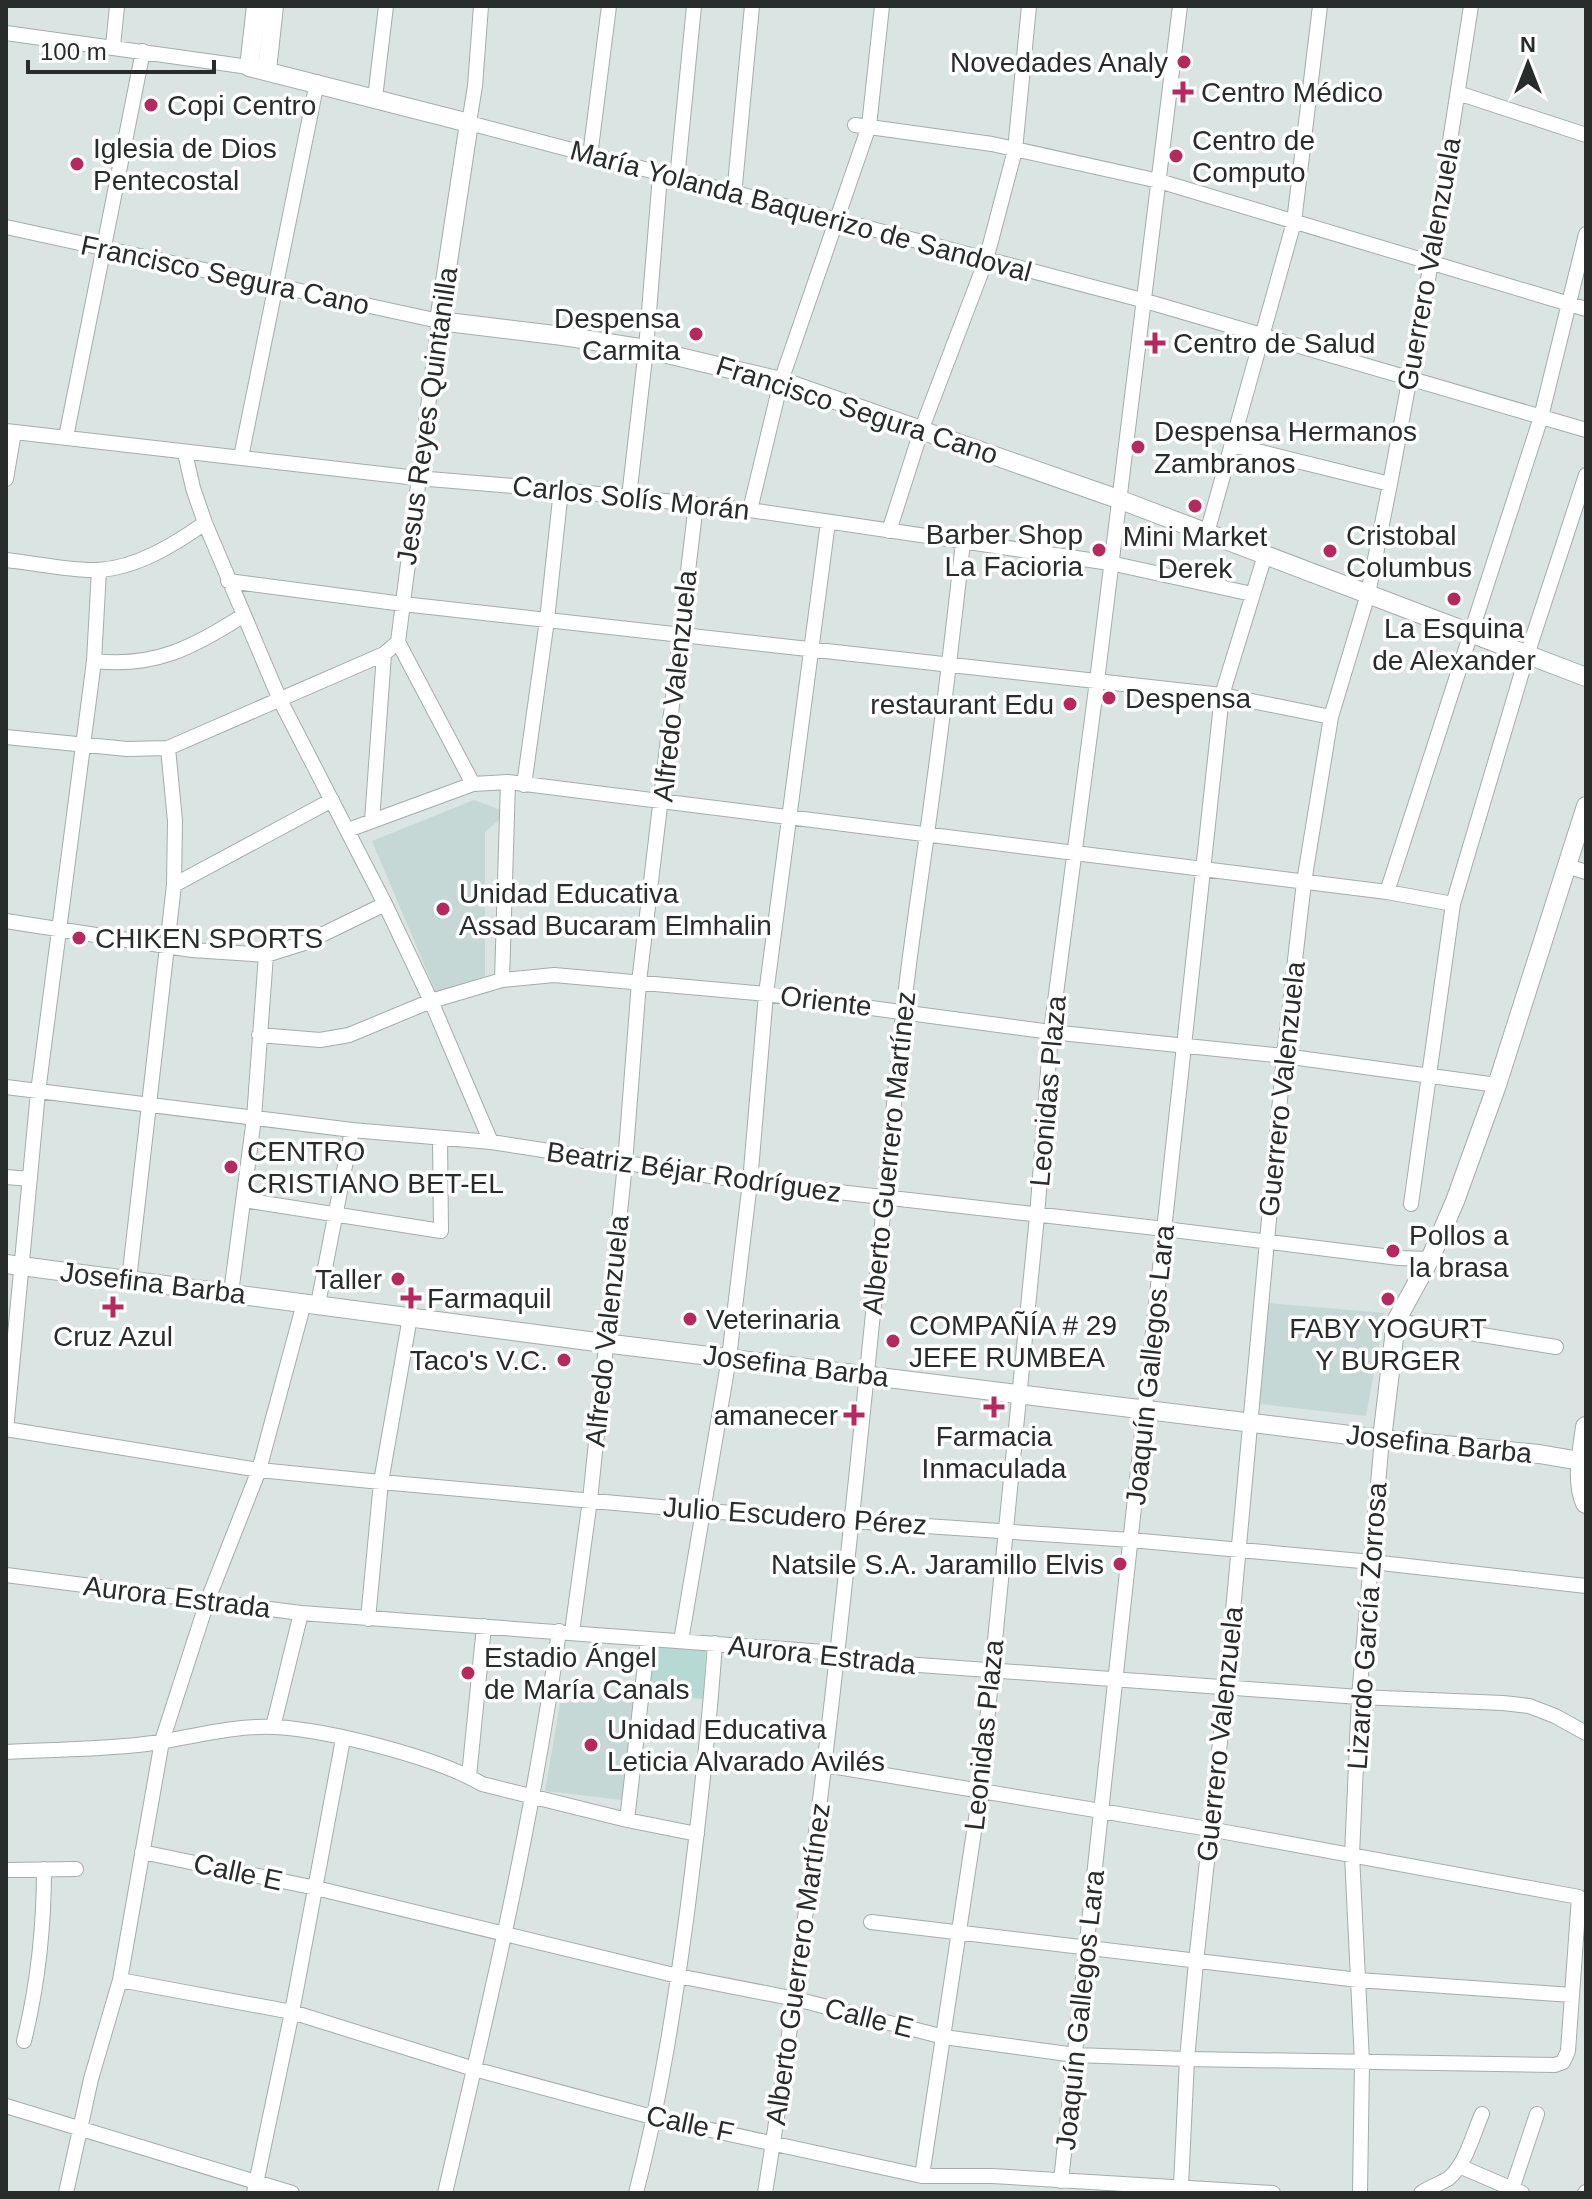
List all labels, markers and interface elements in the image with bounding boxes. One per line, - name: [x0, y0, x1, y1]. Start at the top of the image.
- scale bar: [28, 24, 214, 74]
- north arrow: [1488, 24, 1568, 104]
- text: N: [1520, 32, 1536, 57]
- text: 100 m: [40, 38, 107, 65]
- place label: Novedades Analy: [950, 47, 1168, 78]
- marker: Novedades Analy: [1175, 53, 1193, 71]
- place label: Centro Médico: [1201, 77, 1383, 108]
- marker: Centro Médico: [1172, 81, 1194, 103]
- place label: Copi Centro: [167, 90, 316, 121]
- marker: Copi Centro: [142, 96, 160, 114]
- place label: Centro de Computo: [1192, 125, 1315, 188]
- place label: Iglesia de Dios Pentecostal: [93, 133, 277, 196]
- street label: María Yolanda Baquerizo de Sandoval: [567, 134, 1035, 288]
- street label: Guerrero Valenzuela: [1391, 135, 1467, 393]
- marker: Centro de Computo: [1167, 147, 1185, 165]
- marker: Iglesia de Dios Pentecostal: [68, 155, 86, 173]
- street label: Francisco Segura Cano: [78, 229, 372, 321]
- street label: Jesus Reyes Quintanilla: [391, 265, 463, 567]
- place label: Despensa Carmita: [554, 303, 680, 366]
- marker: Despensa Carmita: [687, 325, 705, 343]
- place label: Centro de Salud: [1173, 328, 1375, 359]
- marker: Centro de Salud: [1144, 332, 1166, 354]
- street label: Francisco Segura Cano: [712, 350, 1002, 470]
- place label: Despensa Hermanos Zambranos: [1154, 416, 1417, 479]
- marker: Despensa Hermanos Zambranos: [1129, 438, 1147, 456]
- street label: Carlos Solís Morán: [511, 470, 751, 526]
- marker: Mini Market Derek: [1186, 497, 1204, 515]
- place label: Barber Shop La Facioria: [926, 519, 1083, 582]
- place label: Cristobal Columbus: [1346, 520, 1472, 583]
- place label: Mini Market Derek: [1123, 521, 1268, 584]
- marker: Barber Shop La Facioria: [1090, 541, 1108, 559]
- marker: Cristobal Columbus: [1321, 542, 1339, 560]
- street label: Alfredo Valenzuela: [647, 568, 703, 803]
- marker: La Esquina de Alexander: [1445, 590, 1463, 608]
- place label: La Esquina de Alexander: [1372, 613, 1536, 676]
- place label: Despensa: [1125, 683, 1252, 714]
- place label: restaurant Edu: [870, 689, 1054, 720]
- marker: Despensa: [1100, 689, 1118, 707]
- marker: restaurant Edu: [1061, 695, 1079, 713]
- place label: Unidad Educativa Assad Bucaram Elmhalin: [459, 878, 772, 941]
- marker: Unidad Educativa Assad Bucaram Elmhalin: [434, 900, 452, 918]
- place label: CHIKEN SPORTS: [95, 923, 323, 954]
- marker: CHIKEN SPORTS: [70, 929, 88, 947]
- street label: Guerrero Valenzuela: [1253, 960, 1311, 1218]
- street label: Oriente: [779, 980, 873, 1022]
- street label: Alberto Guerrero Martínez: [857, 990, 921, 1316]
- street label: Leonidas Plaza: [1024, 994, 1072, 1188]
- place label: CENTRO CRISTIANO BET-EL: [247, 1136, 504, 1199]
- street label: Beatriz Béjar Rodríguez: [545, 1136, 843, 1208]
- marker: CENTRO CRISTIANO BET-EL: [222, 1158, 240, 1176]
- street label: Alfredo Valenzuela: [579, 1213, 635, 1448]
- place label: Pollos a la brasa: [1409, 1220, 1509, 1283]
- street label: Joaquín Gallegos Lara: [1120, 1223, 1180, 1507]
- marker: Pollos a la brasa: [1384, 1242, 1402, 1260]
- street label: Josefina Barba: [58, 1256, 248, 1310]
- place label: Taller: [315, 1264, 382, 1295]
- marker: Taller: [389, 1270, 407, 1288]
- place label: Farmaquil: [427, 1283, 551, 1314]
- marker: Farmaquil: [402, 1289, 420, 1307]
- marker: FABY YOGURT Y BURGER: [1379, 1290, 1397, 1308]
- marker: Cruz Azul: [104, 1298, 122, 1316]
- place label: Veterinaria: [706, 1304, 840, 1335]
- marker: Veterinaria: [681, 1310, 699, 1328]
- place label: COMPAÑÍA # 29 JEFE RUMBEA: [909, 1310, 1117, 1373]
- place label: FABY YOGURT Y BURGER: [1289, 1313, 1487, 1376]
- place label: Cruz Azul: [53, 1321, 173, 1352]
- marker: COMPAÑÍA # 29 JEFE RUMBEA: [884, 1332, 902, 1350]
- street label: Josefina Barba: [701, 1339, 891, 1393]
- place label: Taco's V.C.: [410, 1345, 548, 1376]
- marker: Taco's V.C.: [555, 1351, 573, 1369]
- marker: Farmacia Inmaculada: [985, 1398, 1003, 1416]
- place label: amanecer: [713, 1400, 838, 1431]
- marker: amanecer: [845, 1406, 863, 1424]
- street label: Josefina Barba: [1344, 1419, 1534, 1469]
- place label: Farmacia Inmaculada: [922, 1421, 1067, 1484]
- street label: Lizardo García Zorrosa: [1341, 1481, 1393, 1771]
- street label: Julio Escudero Pérez: [662, 1491, 928, 1541]
- place label: Natsile S.A. Jaramillo Elvis: [771, 1549, 1104, 1580]
- marker: Natsile S.A. Jaramillo Elvis: [1111, 1555, 1129, 1573]
- street label: Aurora Estrada: [82, 1570, 273, 1624]
- street label: Guerrero Valenzuela: [1191, 1605, 1249, 1863]
- street label: Aurora Estrada: [727, 1630, 918, 1680]
- street label: Leonidas Plaza: [959, 1638, 1009, 1832]
- place label: Estadio Ángel de María Canals: [484, 1642, 689, 1705]
- marker: Estadio Ángel de María Canals: [459, 1664, 477, 1682]
- place label: Unidad Educativa Leticia Alvarado Avilés: [607, 1714, 885, 1777]
- marker: Unidad Educativa Leticia Alvarado Avilés: [582, 1736, 600, 1754]
- street label: Alberto Guerrero Martínez: [760, 1801, 836, 2127]
- street label: Calle E: [191, 1847, 285, 1897]
- street label: Joaquín Gallegos Lara: [1050, 1868, 1110, 2152]
- street label: Calle E: [821, 1992, 917, 2044]
- street label: Calle F: [643, 2100, 737, 2148]

